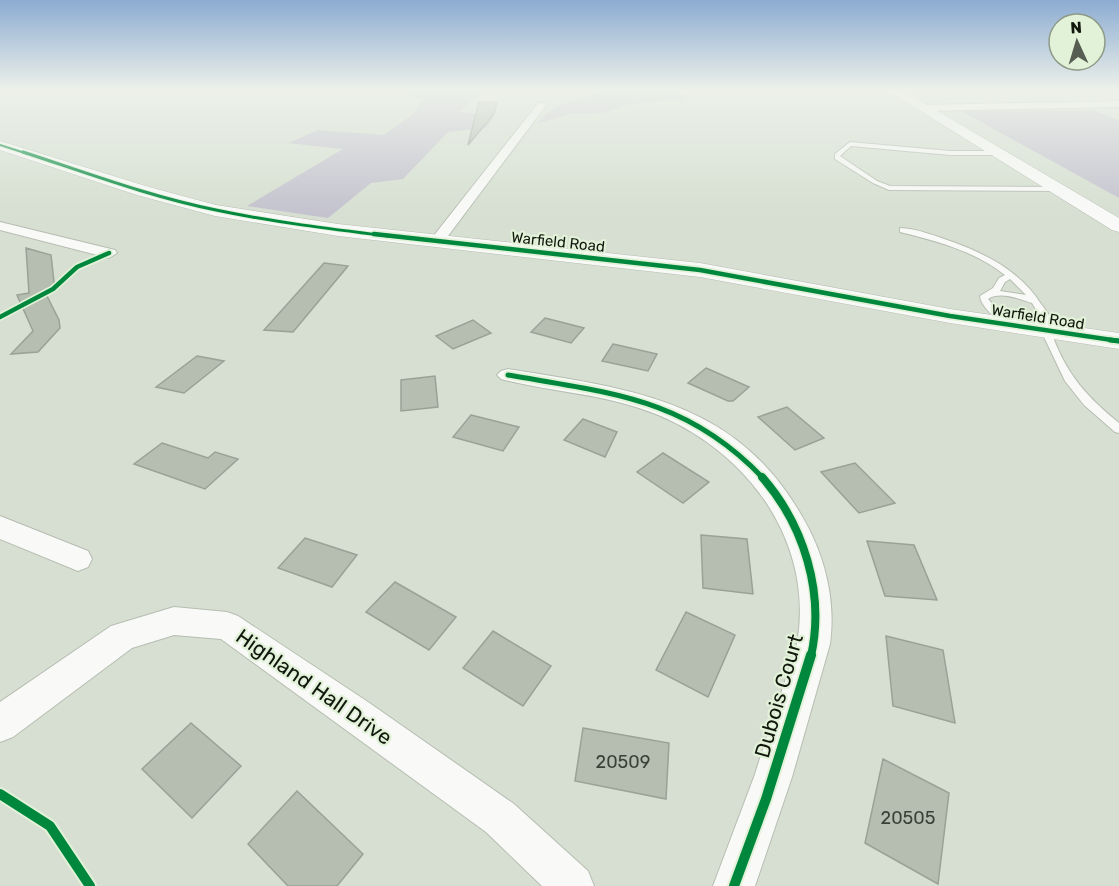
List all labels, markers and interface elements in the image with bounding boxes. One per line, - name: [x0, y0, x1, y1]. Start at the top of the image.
- north arrow: [1047, 12, 1107, 72]
- text: N: [1070, 18, 1082, 37]
- street label: Warfield Road: [510, 228, 606, 256]
- street label: Warfield Road: [990, 301, 1086, 333]
- street label: Highland Hall Drive: [231, 623, 397, 750]
- street label: Dubois Court: [749, 631, 808, 761]
- house number: 20509: [596, 751, 650, 773]
- house number: 20505: [881, 807, 935, 829]

